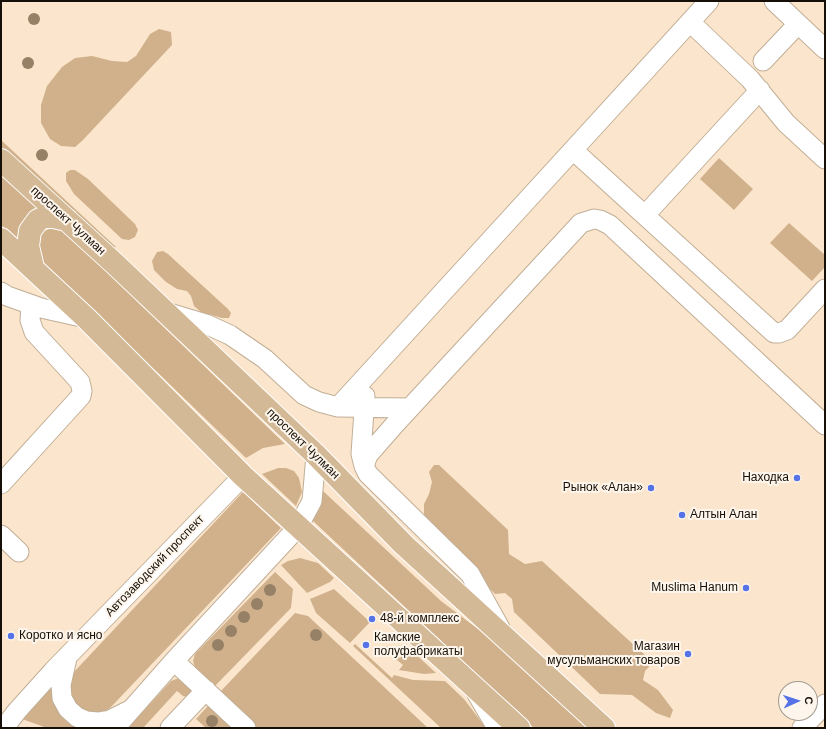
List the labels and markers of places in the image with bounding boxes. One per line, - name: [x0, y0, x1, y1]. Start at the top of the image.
- place label: Находка: [742, 471, 789, 485]
- marker: Находка: [792, 473, 802, 483]
- place label: Рынок «Алан»: [563, 481, 643, 495]
- marker: Рынок «Алан»: [646, 483, 656, 493]
- place label: Алтын Алан: [690, 508, 757, 522]
- marker: Алтын Алан: [677, 510, 687, 520]
- place label: Muslima Hanum: [651, 581, 738, 595]
- marker: Muslima Hanum: [741, 583, 751, 593]
- place label: 48-й комплекс: [380, 612, 459, 626]
- marker: 48-й комплекс: [367, 614, 377, 624]
- place label: Коротко и ясно: [19, 629, 102, 643]
- marker: Коротко и ясно: [6, 631, 16, 641]
- place label: Камские полуфабрикаты: [374, 631, 463, 659]
- marker: Камские полуфабрикаты: [361, 640, 371, 650]
- place label: Магазин мусульманских товаров: [547, 640, 680, 668]
- marker: Магазин мусульманских товаров: [683, 649, 693, 659]

